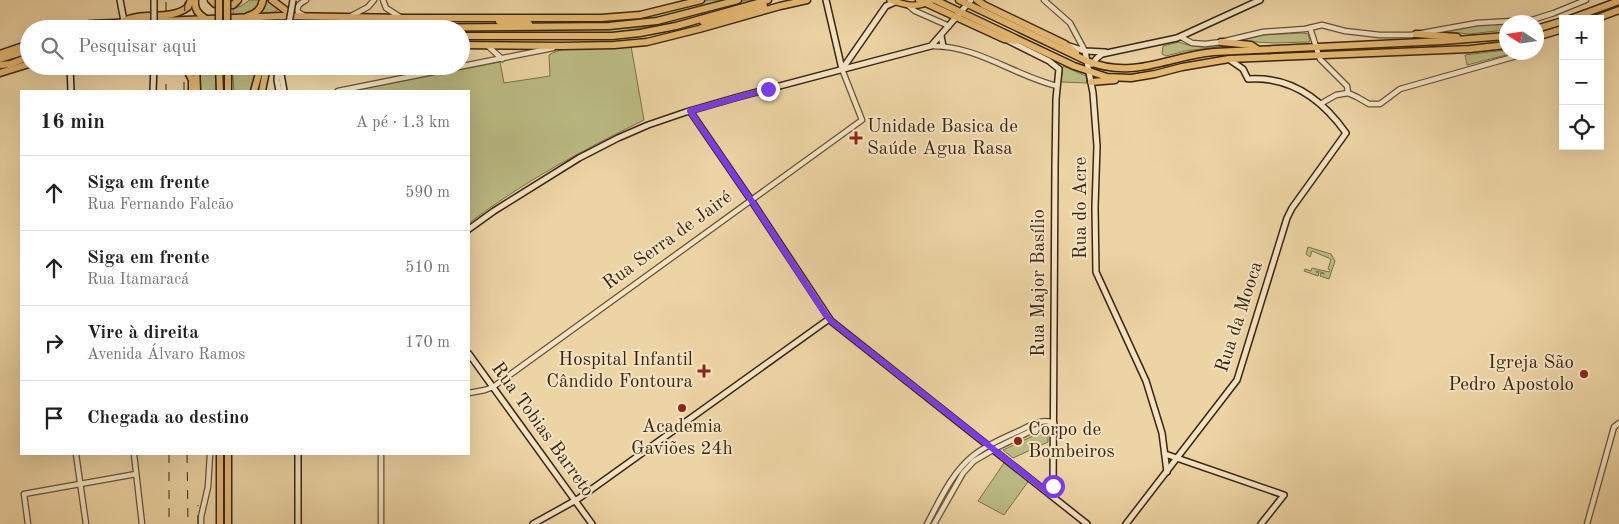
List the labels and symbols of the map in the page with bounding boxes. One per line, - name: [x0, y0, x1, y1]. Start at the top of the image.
- north arrow: [1499, 15, 1544, 60]
- route end: [757, 78, 780, 101]
- place label: Unidade Basica de Saúde Agua Rasa: [867, 118, 1018, 159]
- marker: Unidade Basica de Saúde Agua Rasa: [849, 131, 863, 145]
- street label: Rua do Acre: [1072, 157, 1091, 259]
- street label: Rua Serra de Jairé: [600, 188, 736, 294]
- street label: Rua Major Basílio: [1030, 209, 1049, 357]
- street label: Rua da Mooca: [1213, 259, 1267, 375]
- place label: Hospital Infantil Cândido Fontoura: [546, 351, 694, 392]
- place label: Igreja São Pedro Apostolo: [1448, 354, 1574, 395]
- street label: Rua Tobias Barreto: [487, 359, 597, 501]
- marker: Hospital Infantil Cândido Fontoura: [697, 364, 711, 378]
- marker: Igreja São Pedro Apostolo: [1578, 368, 1590, 380]
- marker: Academia Gaviões 24h: [676, 402, 688, 414]
- place label: Academia Gaviões 24h: [631, 418, 733, 459]
- place label: Corpo de Bombeiros: [1028, 421, 1115, 462]
- marker: Corpo de Bombeiros: [1012, 435, 1024, 447]
- route start: [1042, 475, 1065, 498]

